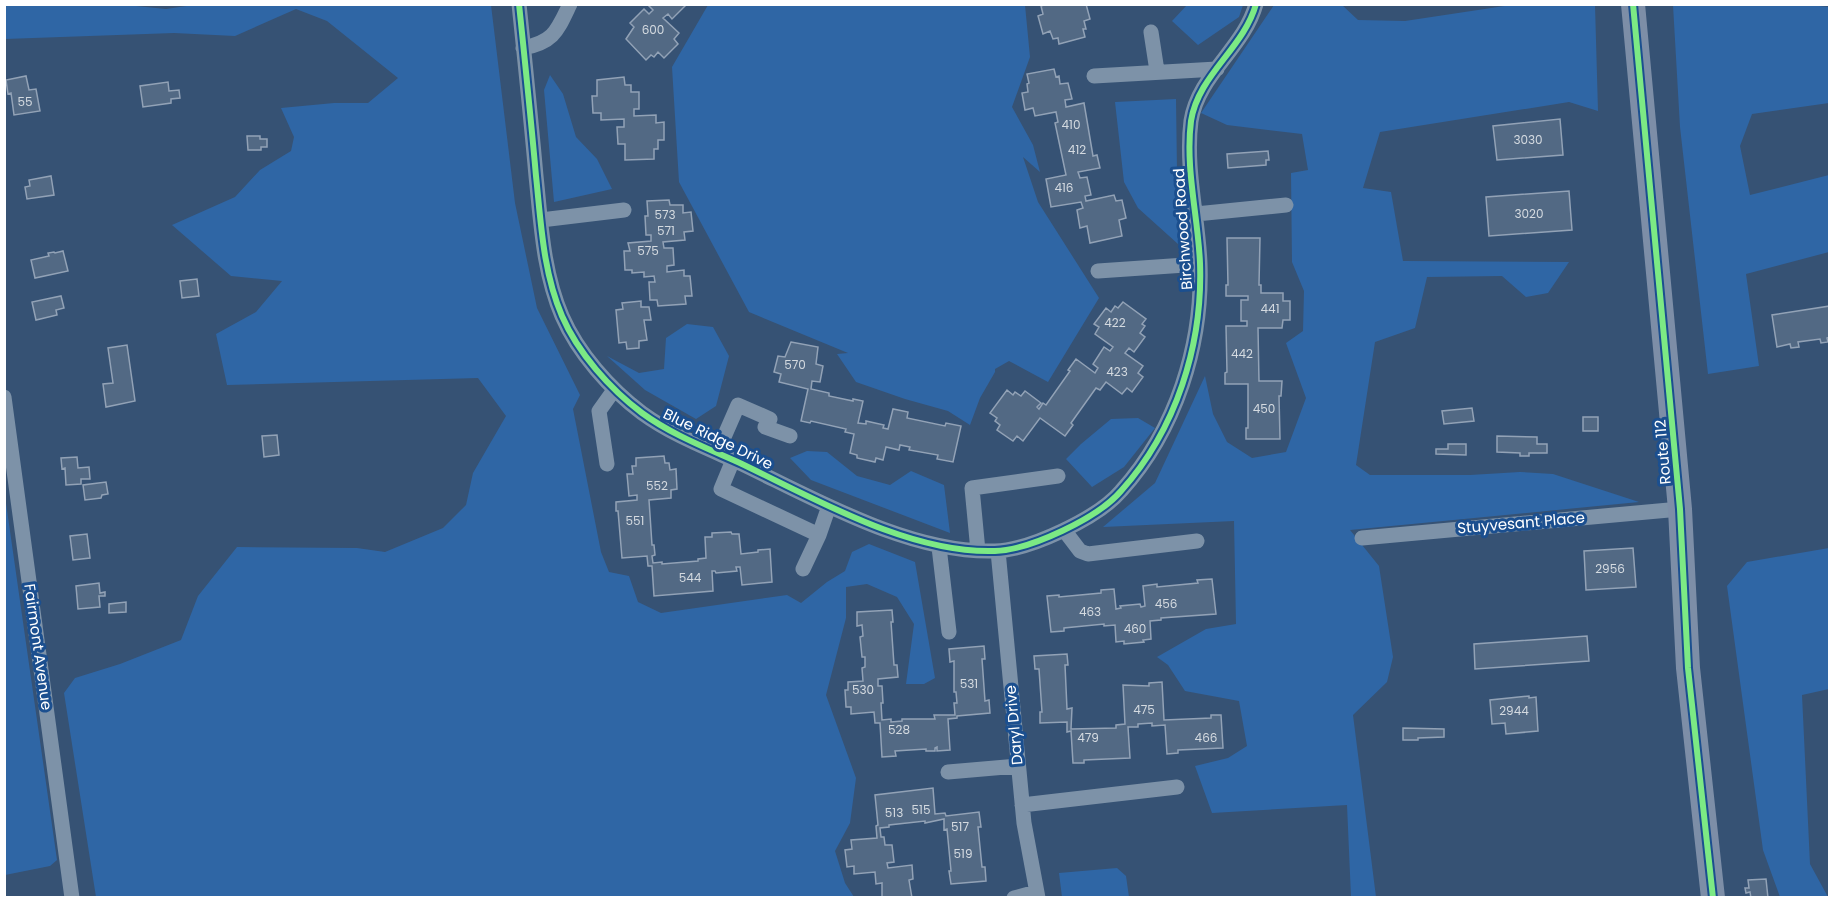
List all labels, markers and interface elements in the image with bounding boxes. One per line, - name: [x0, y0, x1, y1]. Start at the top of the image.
- house number: 600: [642, 21, 664, 38]
- house number: 55: [17, 93, 33, 110]
- house number: 410: [1062, 116, 1080, 133]
- house number: 3030: [1513, 131, 1543, 148]
- house number: 412: [1068, 141, 1086, 158]
- street label: Birchwood Road: [1168, 168, 1197, 291]
- house number: 416: [1054, 179, 1074, 196]
- house number: 3020: [1514, 205, 1544, 222]
- house number: 573: [654, 206, 676, 223]
- house number: 571: [657, 222, 675, 239]
- house number: 575: [637, 242, 659, 259]
- house number: 441: [1261, 300, 1279, 317]
- house number: 422: [1104, 314, 1126, 331]
- house number: 442: [1231, 345, 1253, 362]
- house number: 570: [784, 356, 806, 373]
- house number: 423: [1106, 363, 1128, 380]
- house number: 450: [1253, 400, 1275, 417]
- street label: Blue Ridge Drive: [660, 403, 777, 474]
- street label: Route 112: [1649, 419, 1676, 485]
- house number: 552: [646, 477, 668, 494]
- street label: Stuyvesant Place: [1456, 506, 1586, 539]
- house number: 551: [626, 512, 644, 529]
- house number: 2956: [1595, 560, 1625, 577]
- house number: 544: [679, 569, 702, 586]
- street label: Fairmont Avenue: [19, 582, 58, 711]
- house number: 456: [1155, 595, 1177, 612]
- house number: 463: [1079, 603, 1101, 620]
- house number: 460: [1124, 620, 1146, 637]
- house number: 531: [960, 675, 978, 692]
- house number: 530: [852, 681, 874, 698]
- street label: Daryl Drive: [1000, 684, 1027, 766]
- house number: 475: [1133, 701, 1155, 718]
- house number: 2944: [1499, 702, 1529, 719]
- house number: 528: [888, 721, 910, 738]
- house number: 479: [1077, 729, 1099, 746]
- house number: 466: [1195, 729, 1217, 746]
- house number: 515: [912, 801, 930, 818]
- house number: 513: [885, 804, 903, 821]
- house number: 517: [951, 818, 969, 835]
- house number: 519: [954, 845, 972, 862]

